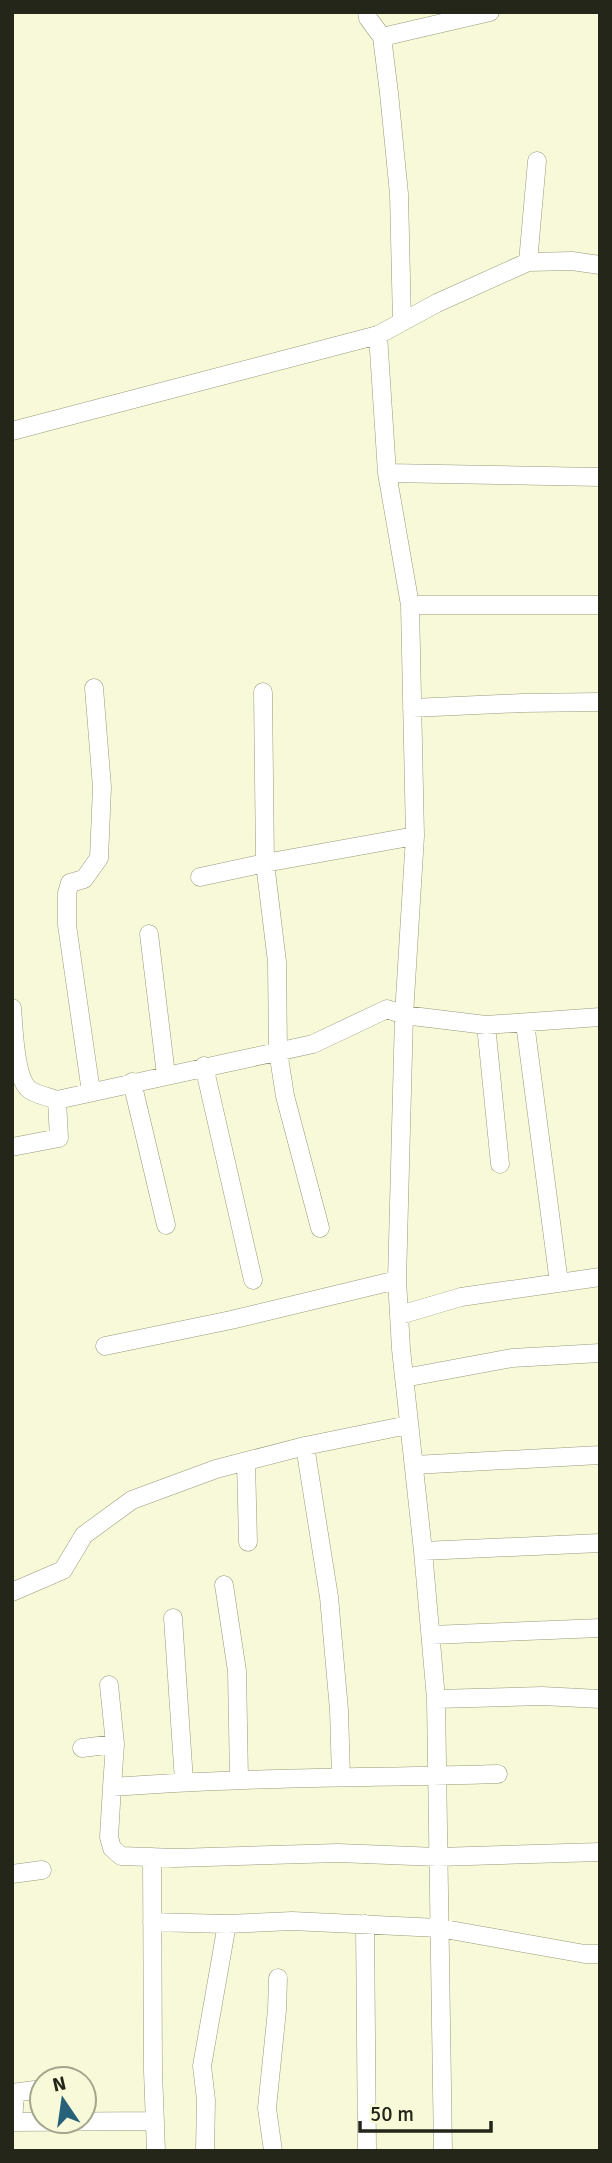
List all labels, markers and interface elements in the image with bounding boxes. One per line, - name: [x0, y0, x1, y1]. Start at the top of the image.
- north arrow: [28, 2065, 98, 2135]
- text: N: [50, 2071, 69, 2098]
- scale bar: [360, 2090, 491, 2134]
- text: 50 m: [370, 2101, 414, 2127]

